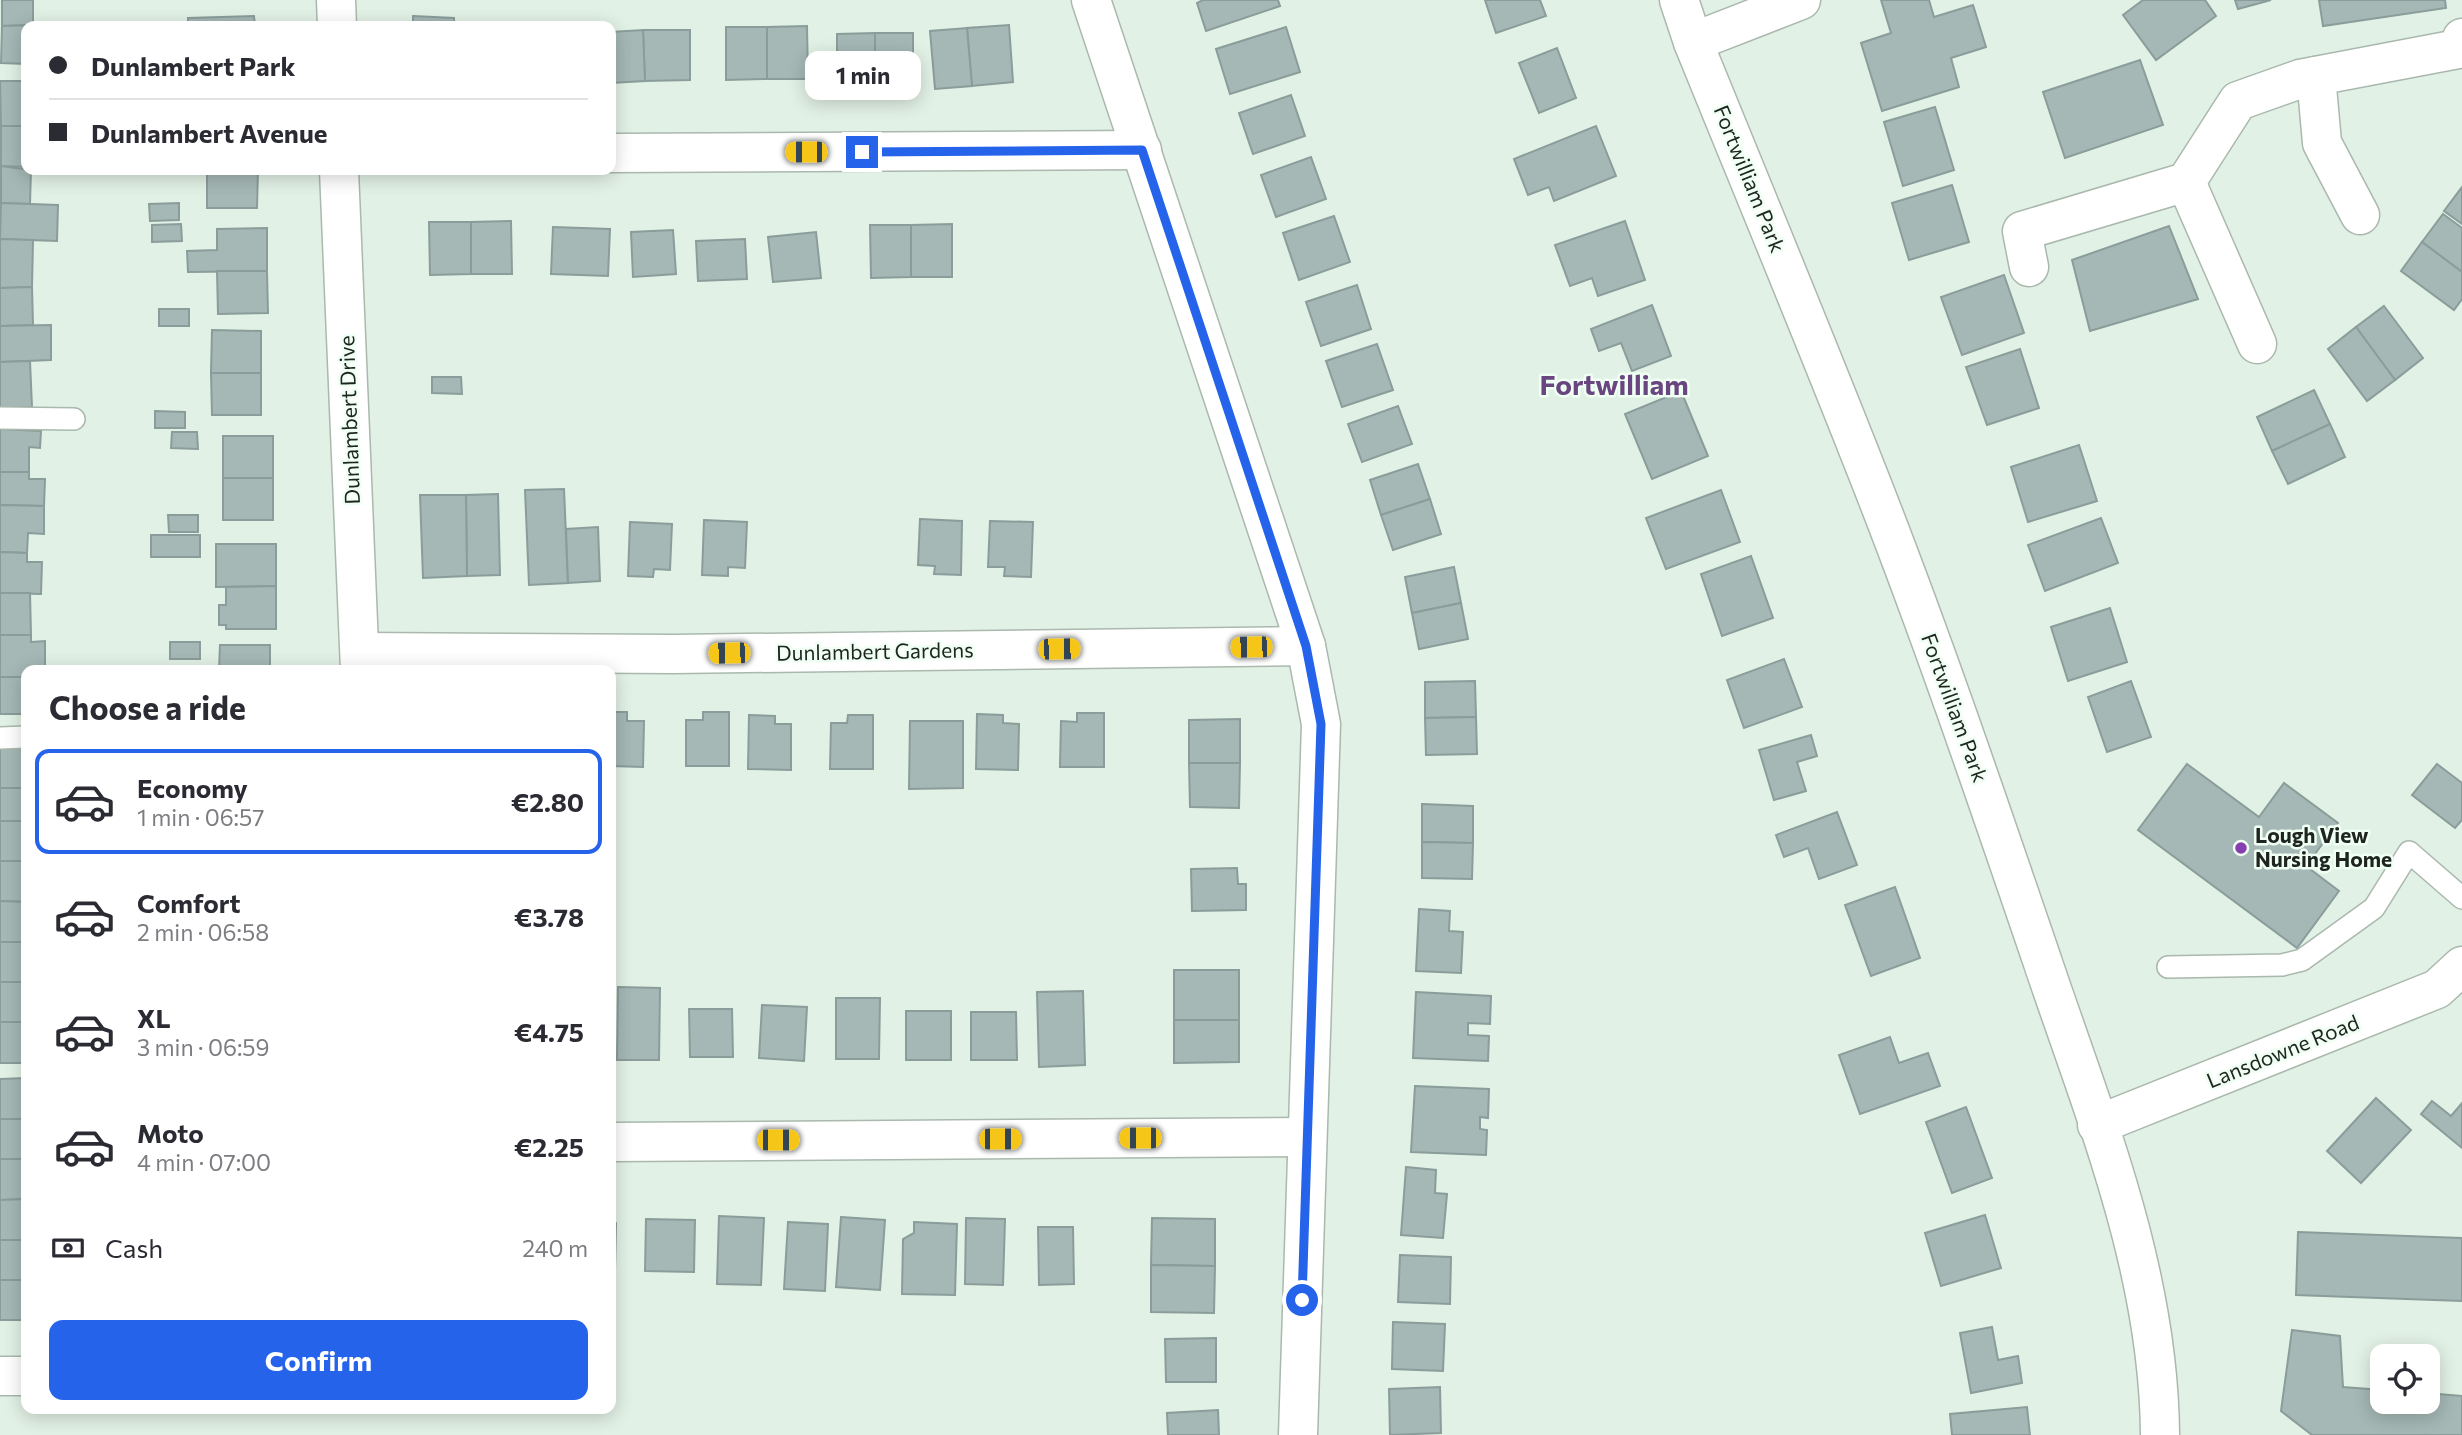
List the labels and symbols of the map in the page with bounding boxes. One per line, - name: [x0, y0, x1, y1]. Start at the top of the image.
- callout: 1 min: [804, 51, 920, 100]
- street label: Fortwilliam Park: [1709, 101, 1791, 256]
- route end: [846, 136, 878, 168]
- car: [786, 142, 828, 163]
- street label: Dunlambert Drive: [333, 335, 364, 505]
- district label: Fortwilliam: [1539, 367, 1689, 401]
- street label: Fortwilliam Park: [1917, 630, 1994, 785]
- street label: Dunlambert Gardens: [776, 636, 974, 665]
- car: [1230, 636, 1273, 658]
- car: [1038, 638, 1081, 660]
- car: [708, 642, 751, 664]
- place label: Lough View Nursing Home: [2255, 822, 2392, 871]
- marker: Lough View Nursing Home: [2233, 840, 2249, 856]
- street label: Lansdowne Road: [2203, 1009, 2362, 1093]
- car: [1120, 1128, 1162, 1149]
- car: [980, 1129, 1022, 1150]
- car: [758, 1130, 800, 1151]
- route start: [1286, 1284, 1318, 1316]

